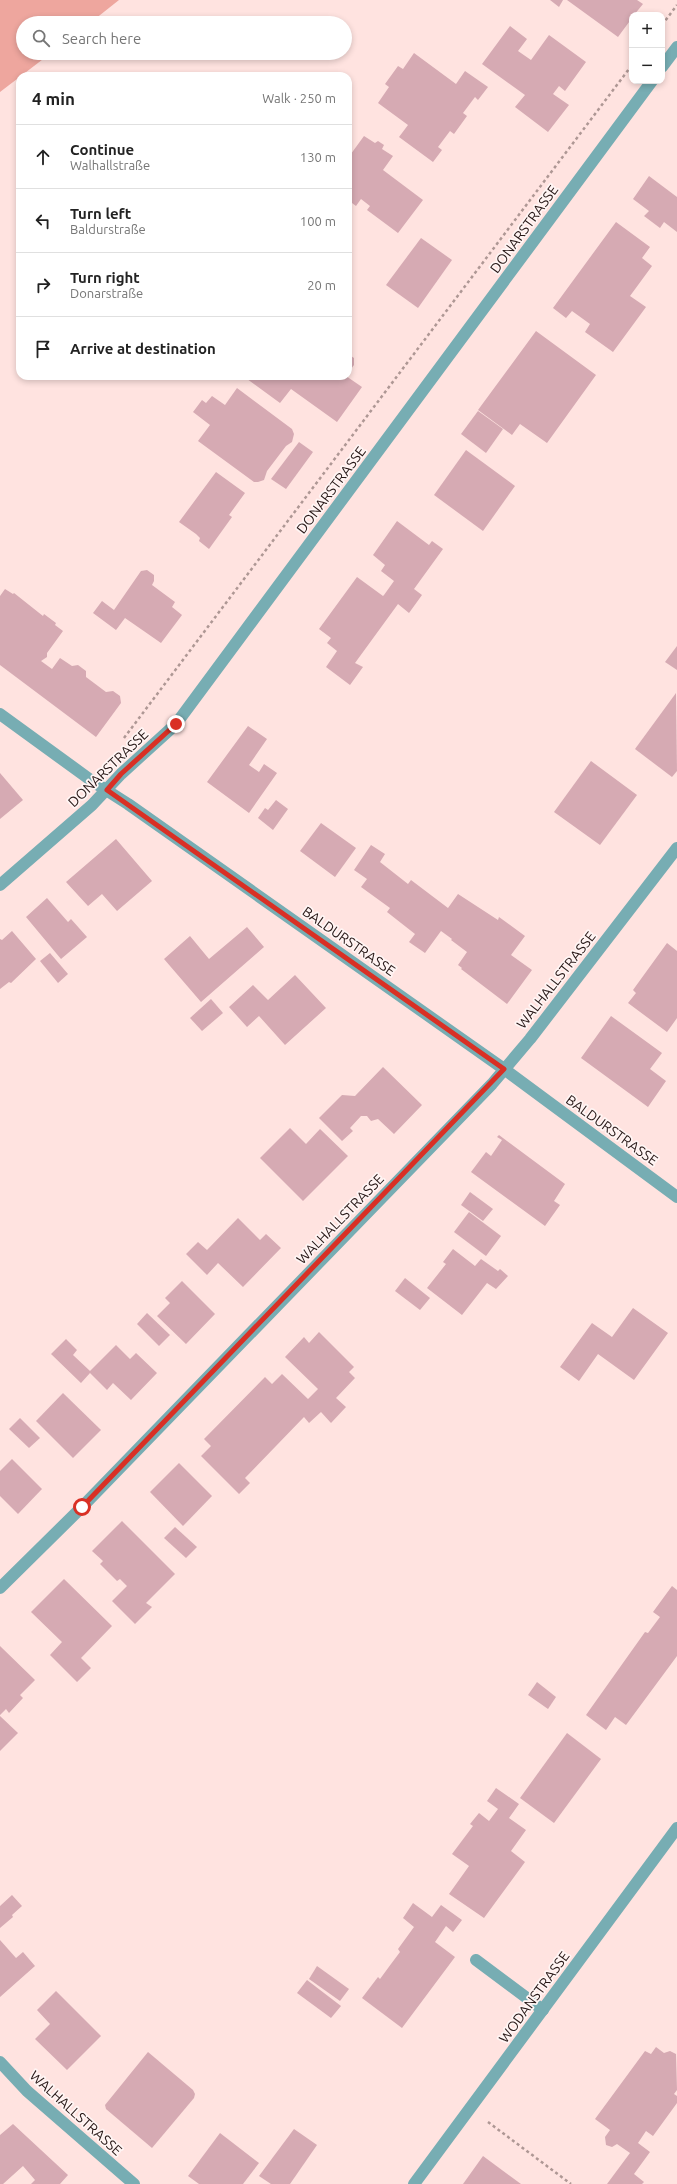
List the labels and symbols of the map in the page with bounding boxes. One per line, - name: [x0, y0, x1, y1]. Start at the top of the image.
- street label: DONARSTRASSE: [487, 182, 561, 276]
- street label: DONARSTRASSE: [293, 443, 369, 537]
- route end: [167, 715, 185, 733]
- street label: DONARSTRASSE: [65, 726, 151, 810]
- street label: BALDURSTRASSE: [300, 903, 398, 979]
- street label: WALHALLSTRASSE: [513, 928, 599, 1032]
- street label: BALDURSTRASSE: [563, 1091, 661, 1169]
- street label: WALHALLSTRASSE: [293, 1171, 387, 1267]
- route start: [73, 1498, 91, 1516]
- street label: WODANSTRASSE: [496, 1948, 573, 2046]
- street label: WALHALLSTRASSE: [27, 2067, 125, 2159]

